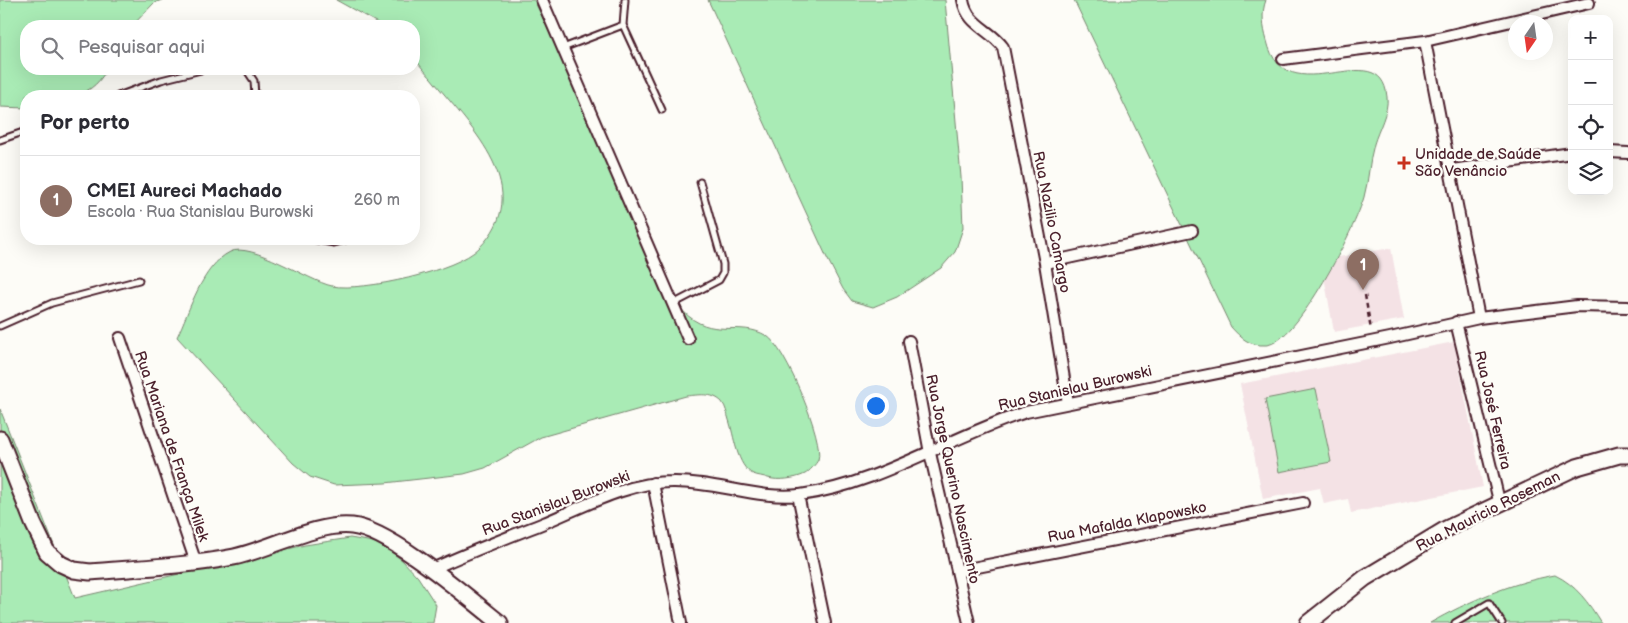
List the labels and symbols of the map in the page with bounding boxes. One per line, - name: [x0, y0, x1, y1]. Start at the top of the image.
- north arrow: [1508, 15, 1553, 60]
- place label: Unidade de Saúde São Venâncio: [1415, 145, 1541, 181]
- street label: Rua Nazilio Camargo: [1028, 150, 1075, 294]
- marker: Unidade de Saúde São Venâncio: [1397, 156, 1411, 170]
- pin: 1: [1347, 249, 1379, 290]
- street label: Rua Mariana de França Milek: [130, 348, 213, 545]
- street label: Rua José Ferreira: [1470, 349, 1515, 471]
- street label: Rua Stanislau Burowski: [996, 362, 1154, 415]
- street label: Rua Jorge Querino Nascimento: [921, 373, 984, 586]
- your location: [863, 393, 889, 419]
- street label: Rua Stanislau Burowski: [479, 466, 633, 540]
- street label: Rua Mauricio Roseman: [1413, 467, 1563, 556]
- street label: Rua Mafalda Klapowsko: [1046, 498, 1208, 547]

